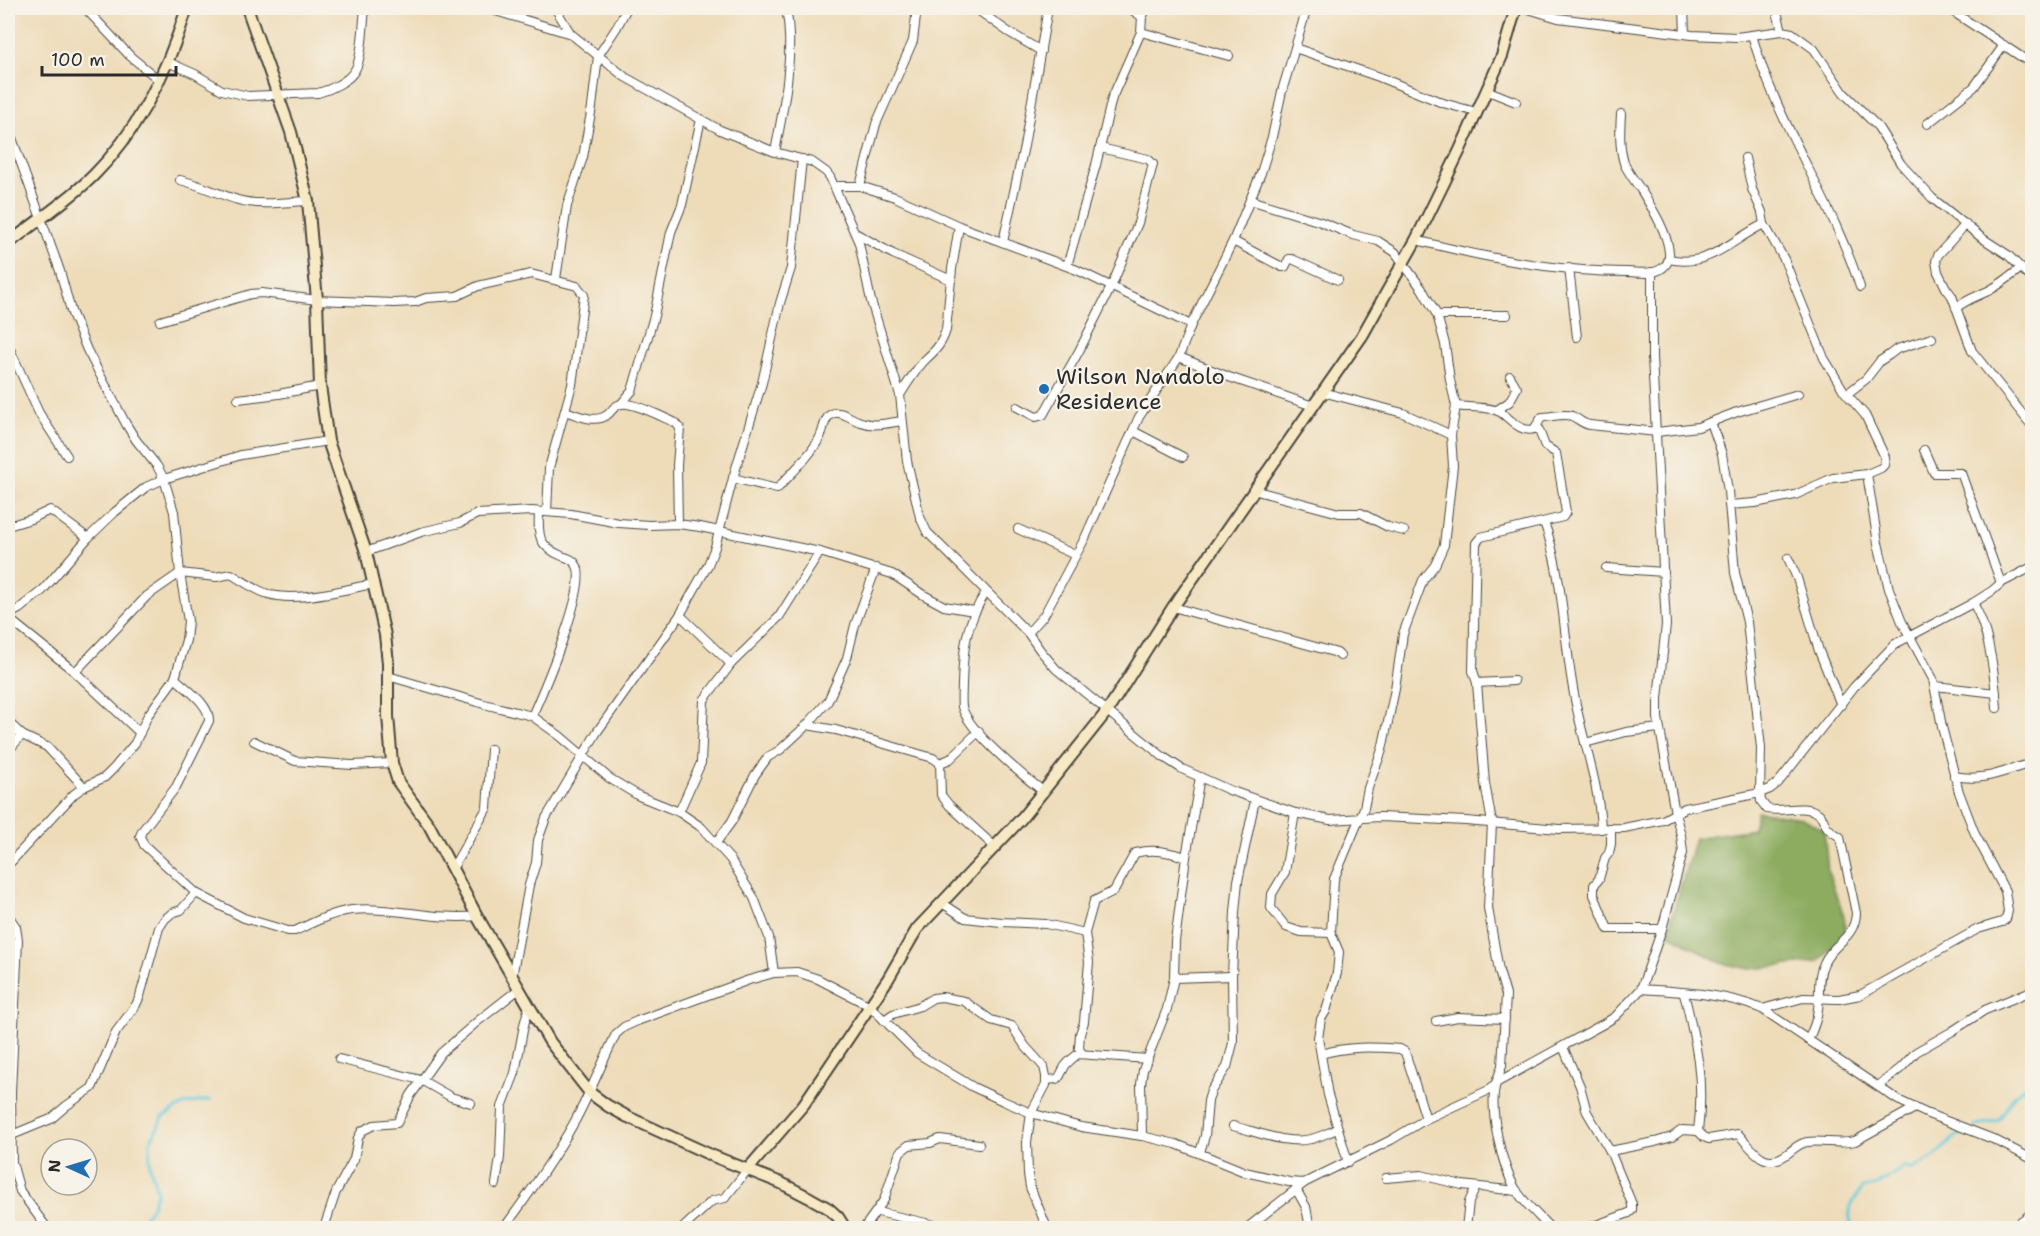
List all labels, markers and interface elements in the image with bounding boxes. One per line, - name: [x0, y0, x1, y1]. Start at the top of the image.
- scale bar: [42, 39, 176, 77]
- text: 100 m: [51, 48, 105, 72]
- place label: Wilson Nandolo Residence: [1056, 362, 1225, 416]
- marker: Wilson Nandolo Residence: [1037, 382, 1051, 396]
- north arrow: [39, 1137, 99, 1197]
- text: N: [44, 1159, 65, 1173]

